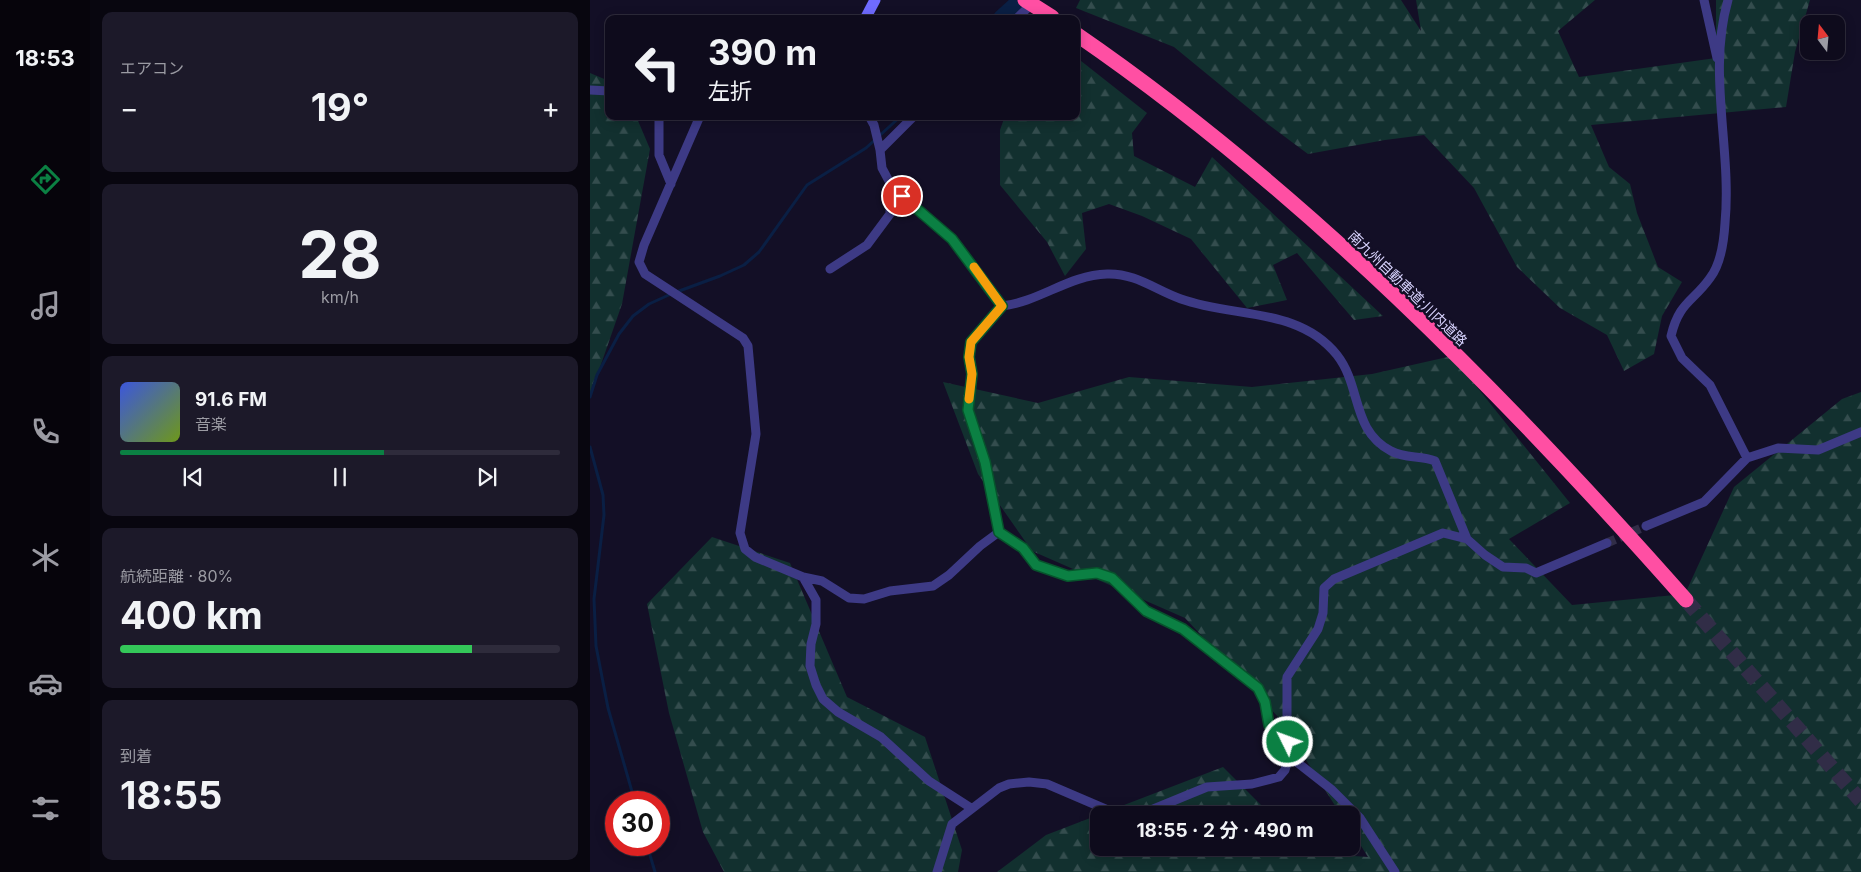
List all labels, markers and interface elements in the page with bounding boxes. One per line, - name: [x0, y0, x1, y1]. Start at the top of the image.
- north arrow: [1800, 15, 1845, 60]
- map controls: [1800, 15, 1845, 60]
- text: 390 m: [708, 31, 817, 73]
- icon: left: [625, 35, 690, 100]
- text: 18:53: [15, 45, 75, 71]
- text: エアコン: [120, 58, 184, 78]
- text: 左折: [708, 78, 752, 104]
- text: 19°: [311, 84, 369, 130]
- text: −: [120, 91, 139, 125]
- text: +: [541, 91, 560, 125]
- icon: directions: [28, 162, 63, 197]
- pin: [881, 175, 923, 217]
- icon: arrive: [888, 182, 916, 210]
- text: 28: [298, 215, 382, 294]
- street label: 南九州自動車道;川内道路: [1345, 227, 1471, 349]
- text: km/h: [321, 287, 359, 307]
- icon: music: [28, 288, 63, 323]
- text: 91.6 FM: [195, 388, 267, 411]
- icon: phone: [28, 414, 63, 449]
- text: 音楽: [195, 414, 227, 434]
- icon: previous: [179, 463, 207, 491]
- icon: pause: [326, 463, 354, 491]
- icon: next: [473, 463, 501, 491]
- icon: climate: [28, 540, 63, 575]
- text: 航続距離 · 80%: [120, 566, 233, 586]
- text: 400 km: [120, 592, 263, 638]
- icon: car: [28, 666, 63, 701]
- position arrow: [1261, 715, 1313, 767]
- text: 到着: [120, 746, 152, 766]
- text: 18:55: [120, 772, 222, 818]
- icon: filters: [28, 791, 63, 826]
- speed limit sign: 30: [605, 791, 670, 856]
- text: 18:55 · 2 分 · 490 m: [1136, 819, 1314, 842]

